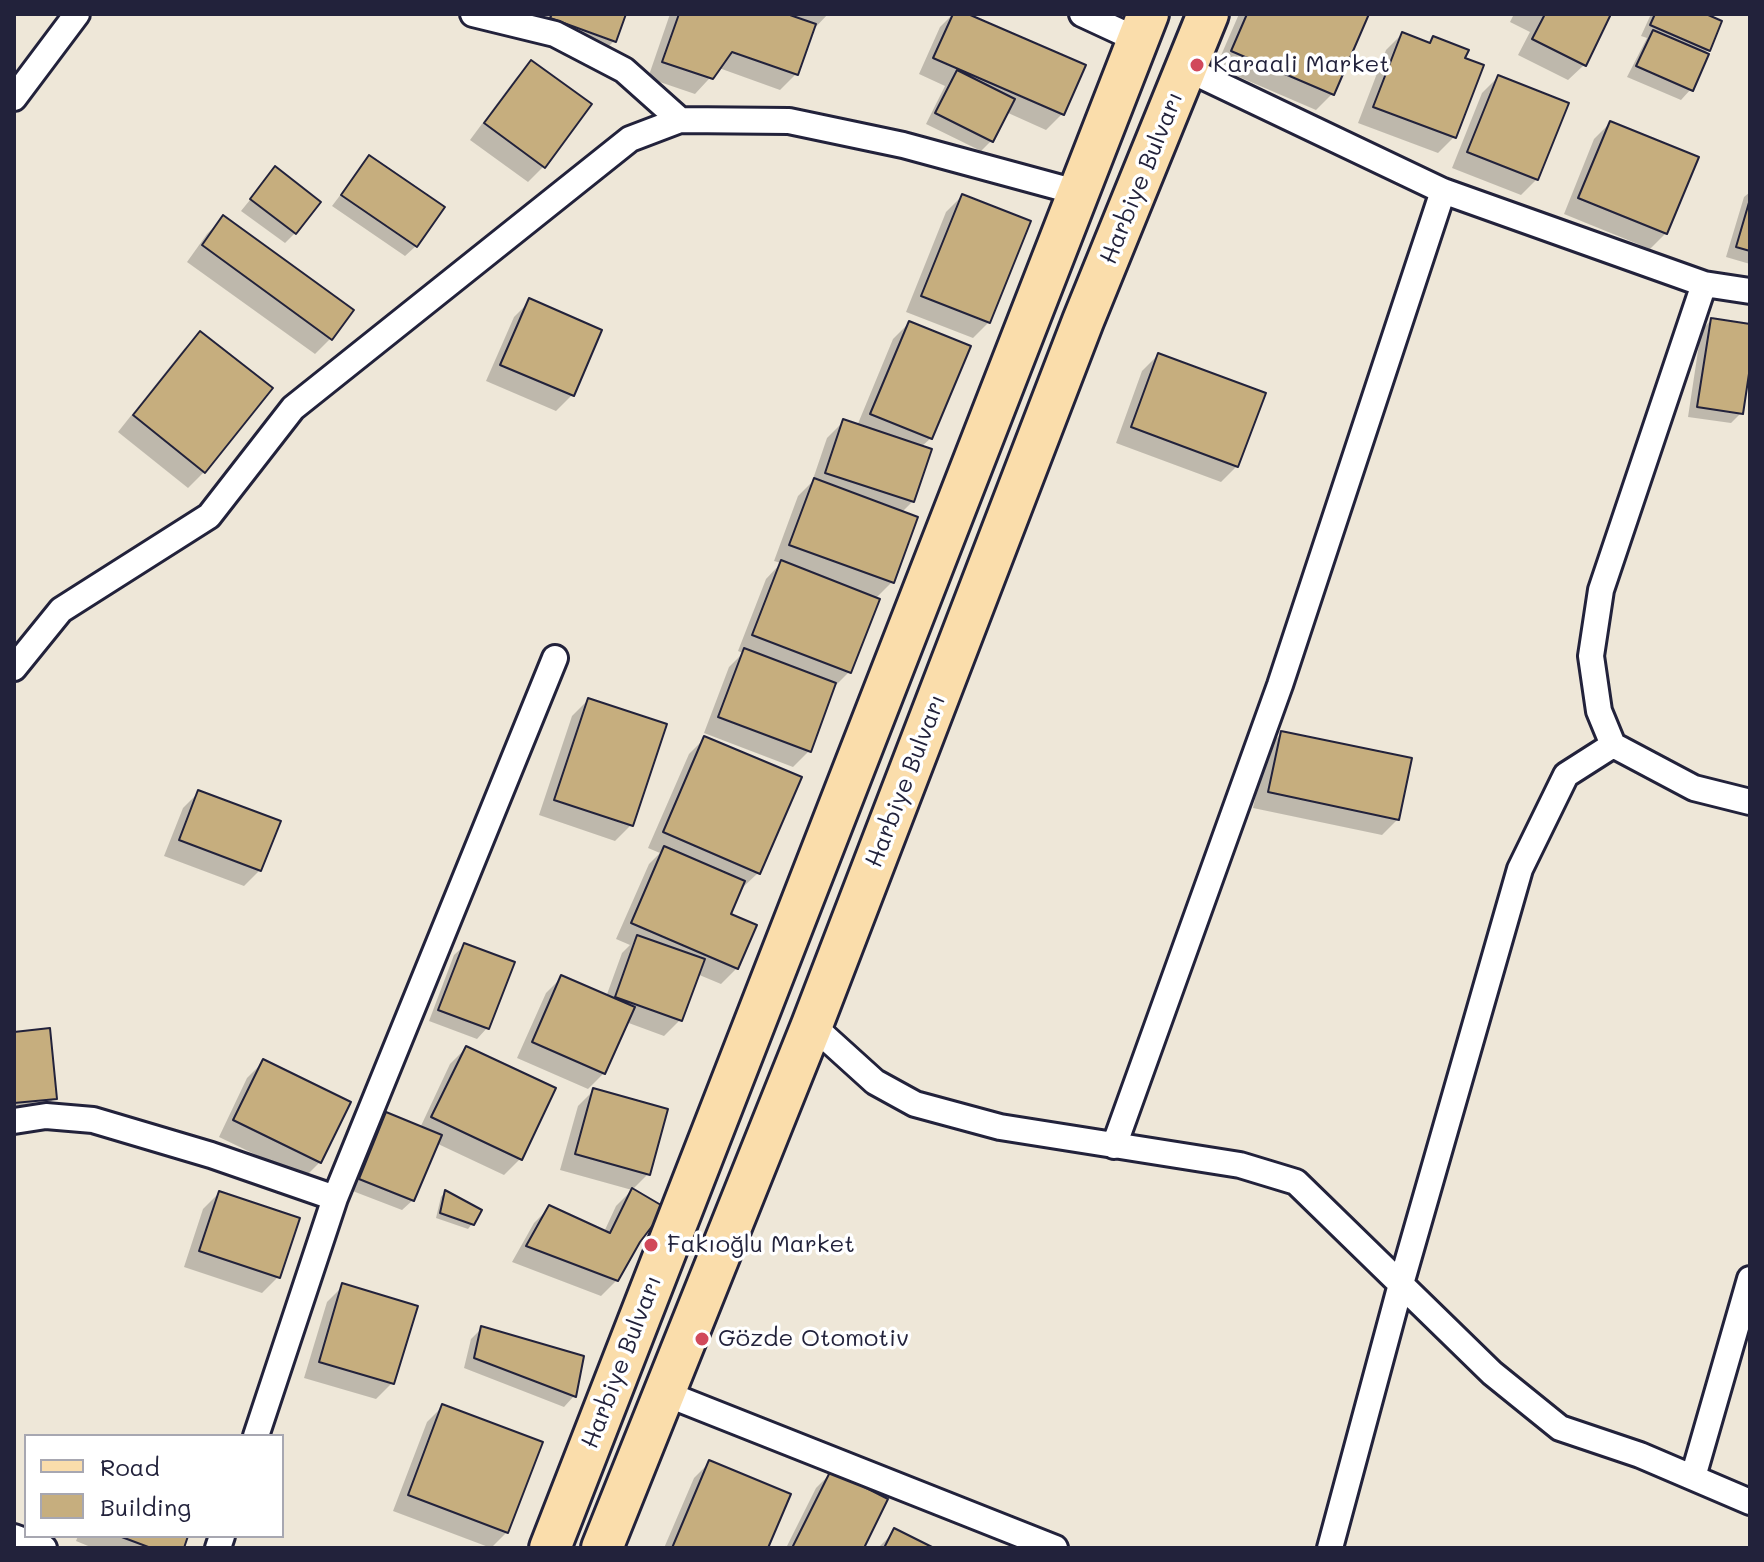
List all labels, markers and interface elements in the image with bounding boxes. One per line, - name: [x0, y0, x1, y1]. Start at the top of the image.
- place label: Karaali Market: [1213, 51, 1390, 79]
- marker: Karaali Market: [1188, 56, 1206, 74]
- street label: Harbiye Bulvarı: [1094, 88, 1190, 268]
- street label: Harbiye Bulvarı: [860, 690, 952, 872]
- place label: Fakıoğlu Market: [667, 1231, 855, 1259]
- marker: Fakıoğlu Market: [642, 1236, 660, 1254]
- street label: Harbiye Bulvarı: [576, 1271, 668, 1453]
- place label: Gözde Otomotiv: [718, 1325, 909, 1353]
- marker: Gözde Otomotiv: [693, 1330, 711, 1348]
- legend: [24, 1434, 284, 1538]
- text: Road: [100, 1451, 160, 1482]
- text: Building: [100, 1491, 191, 1522]

